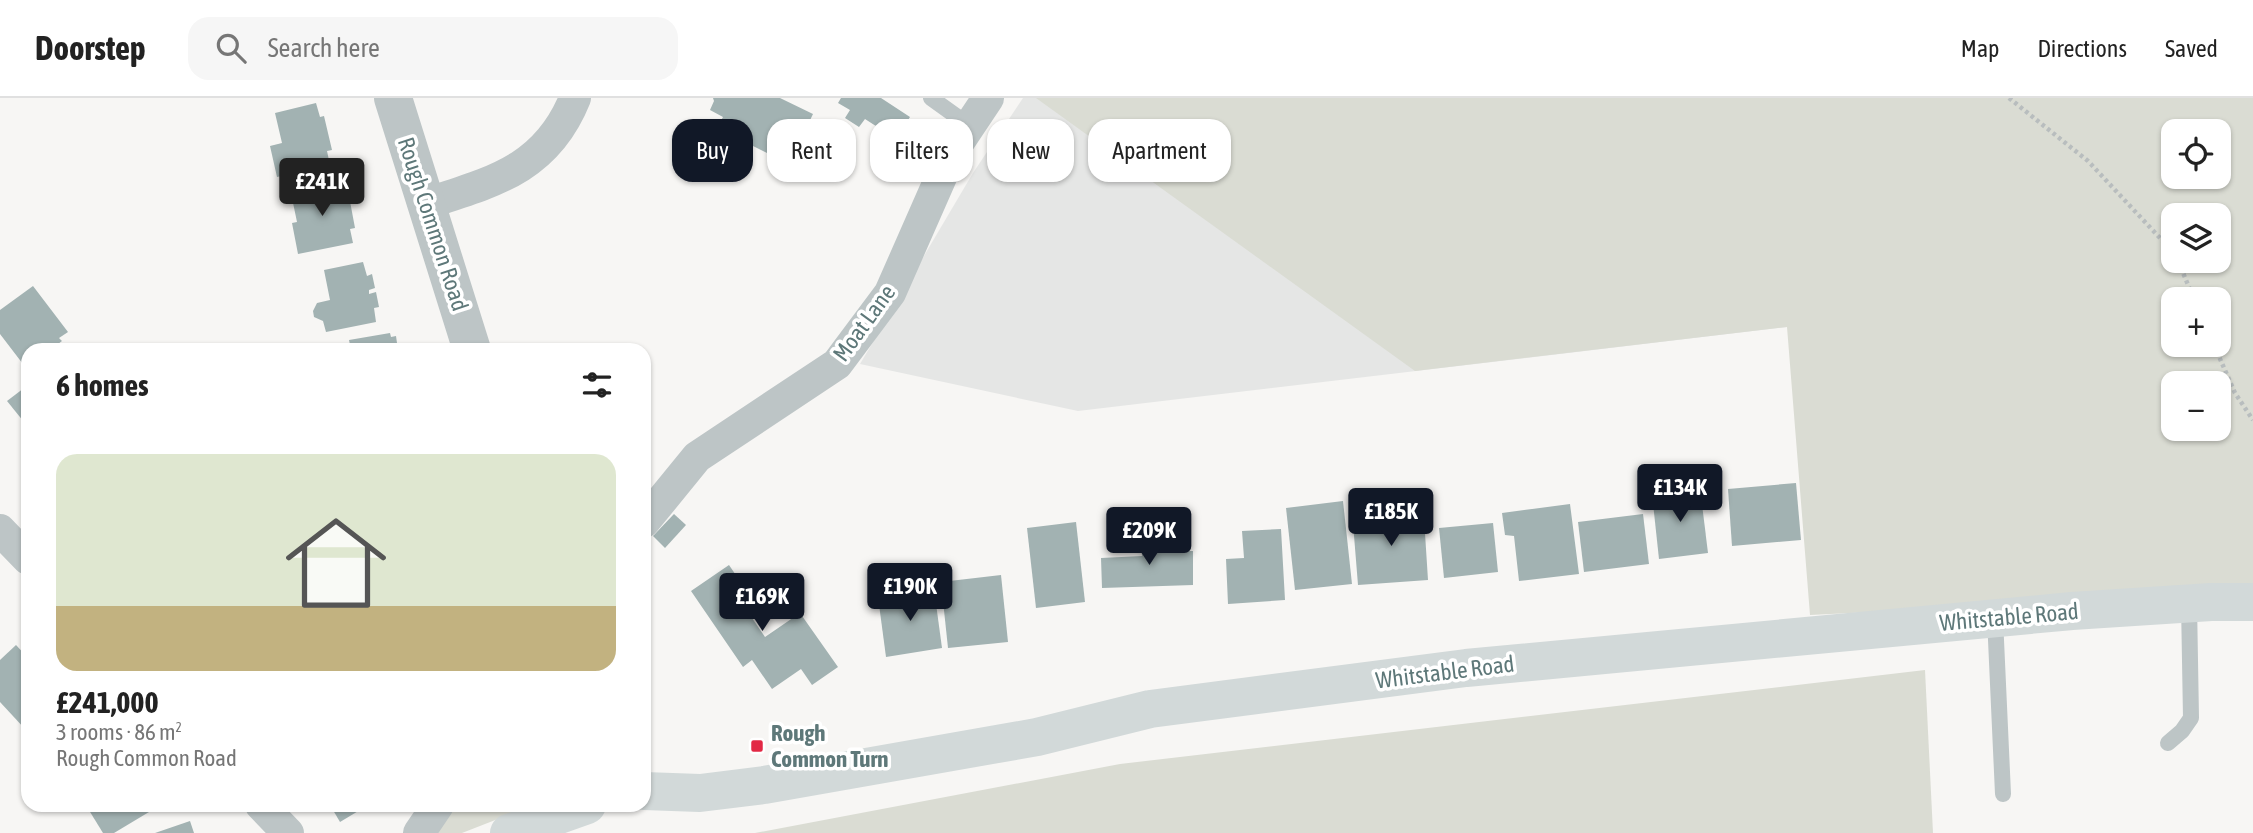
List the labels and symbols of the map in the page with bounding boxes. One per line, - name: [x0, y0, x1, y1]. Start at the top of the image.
- street label: Rough Common Road: [393, 134, 473, 314]
- pin: £241K: [273, 158, 371, 218]
- street label: Moat Lane: [828, 280, 900, 366]
- pin: £134K: [1631, 464, 1729, 524]
- pin: £185K: [1342, 489, 1440, 548]
- pin: £209K: [1100, 508, 1198, 567]
- pin: £190K: [861, 564, 959, 623]
- pin: £169K: [713, 574, 811, 633]
- street label: Whitstable Road: [1938, 598, 2080, 636]
- street label: Whitstable Road: [1374, 651, 1516, 693]
- place label: Rough Common Turn: [771, 720, 888, 772]
- marker: Rough Common Turn: [749, 738, 765, 754]

